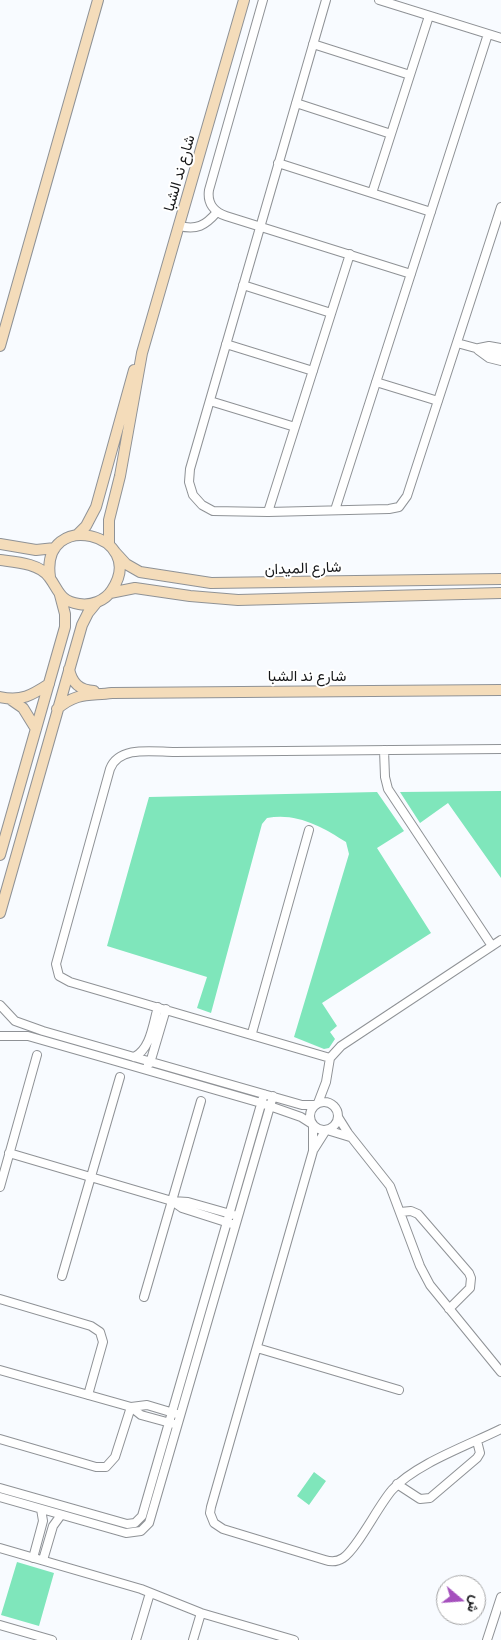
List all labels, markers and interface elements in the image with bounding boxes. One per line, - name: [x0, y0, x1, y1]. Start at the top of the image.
- street label: شارع ند الشبا: [160, 133, 198, 213]
- street label: شارع الميدان: [264, 558, 342, 578]
- street label: شارع ند الشبا: [268, 667, 346, 685]
- north arrow: [436, 1575, 486, 1625]
- text: ش: [464, 1594, 485, 1615]

